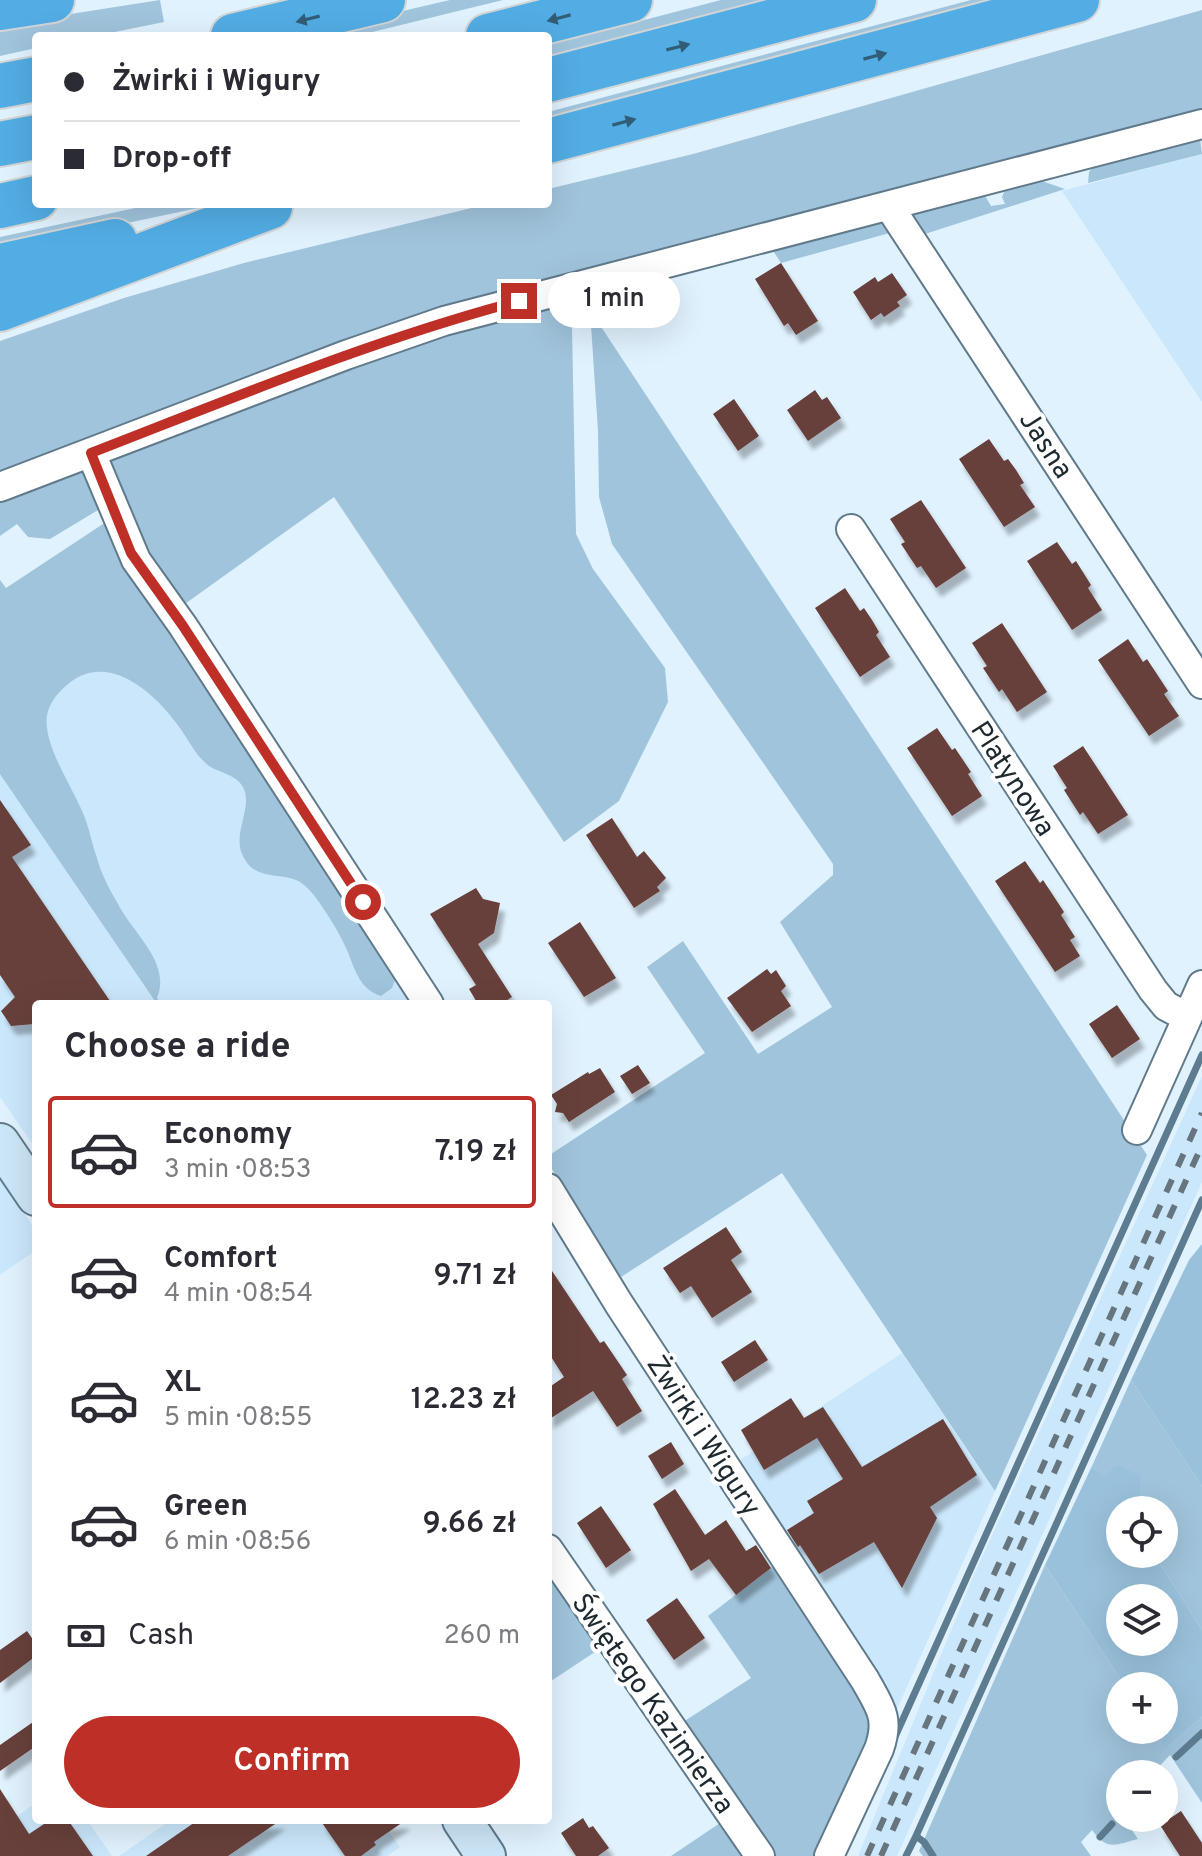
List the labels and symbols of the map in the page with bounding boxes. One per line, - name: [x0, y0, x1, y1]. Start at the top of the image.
- one-way arrow: [296, 13, 321, 25]
- one-way arrow: [547, 13, 572, 25]
- one-way arrow: [666, 41, 691, 53]
- one-way arrow: [862, 49, 887, 61]
- one-way arrow: [611, 116, 636, 128]
- callout: 1 min: [547, 273, 679, 329]
- route end: [501, 283, 537, 319]
- street label: Jasna: [1009, 405, 1080, 486]
- street label: Platynowa: [961, 715, 1062, 844]
- route start: [345, 884, 381, 920]
- street label: Żwirki i Wigury: [637, 1349, 769, 1524]
- street label: Świętego Kazimierza: [562, 1586, 743, 1822]

